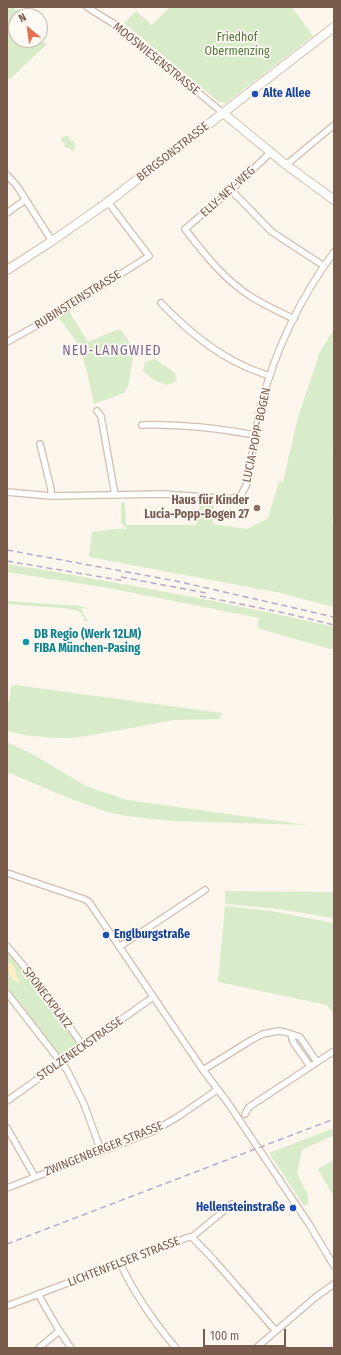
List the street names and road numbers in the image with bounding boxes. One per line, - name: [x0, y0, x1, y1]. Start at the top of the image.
- street label: MOOSWIESENSTRASSE: [110, 20, 202, 98]
- street label: BERGSONSTRASSE: [134, 119, 212, 185]
- street label: ELLY-NEY-WEG: [198, 164, 258, 220]
- street label: RUBINSTEINSTRASSE: [32, 268, 124, 332]
- street label: LUCIA-POPP-BOGEN: [240, 386, 274, 484]
- street label: SPONECKPLATZ: [19, 964, 75, 1032]
- street label: STOLZENECKSTRASSE: [34, 1014, 126, 1084]
- street label: ZWINGENBERGER STRASSE: [43, 1119, 165, 1179]
- street label: LICHTENFELSER STRASSE: [66, 1234, 182, 1290]

